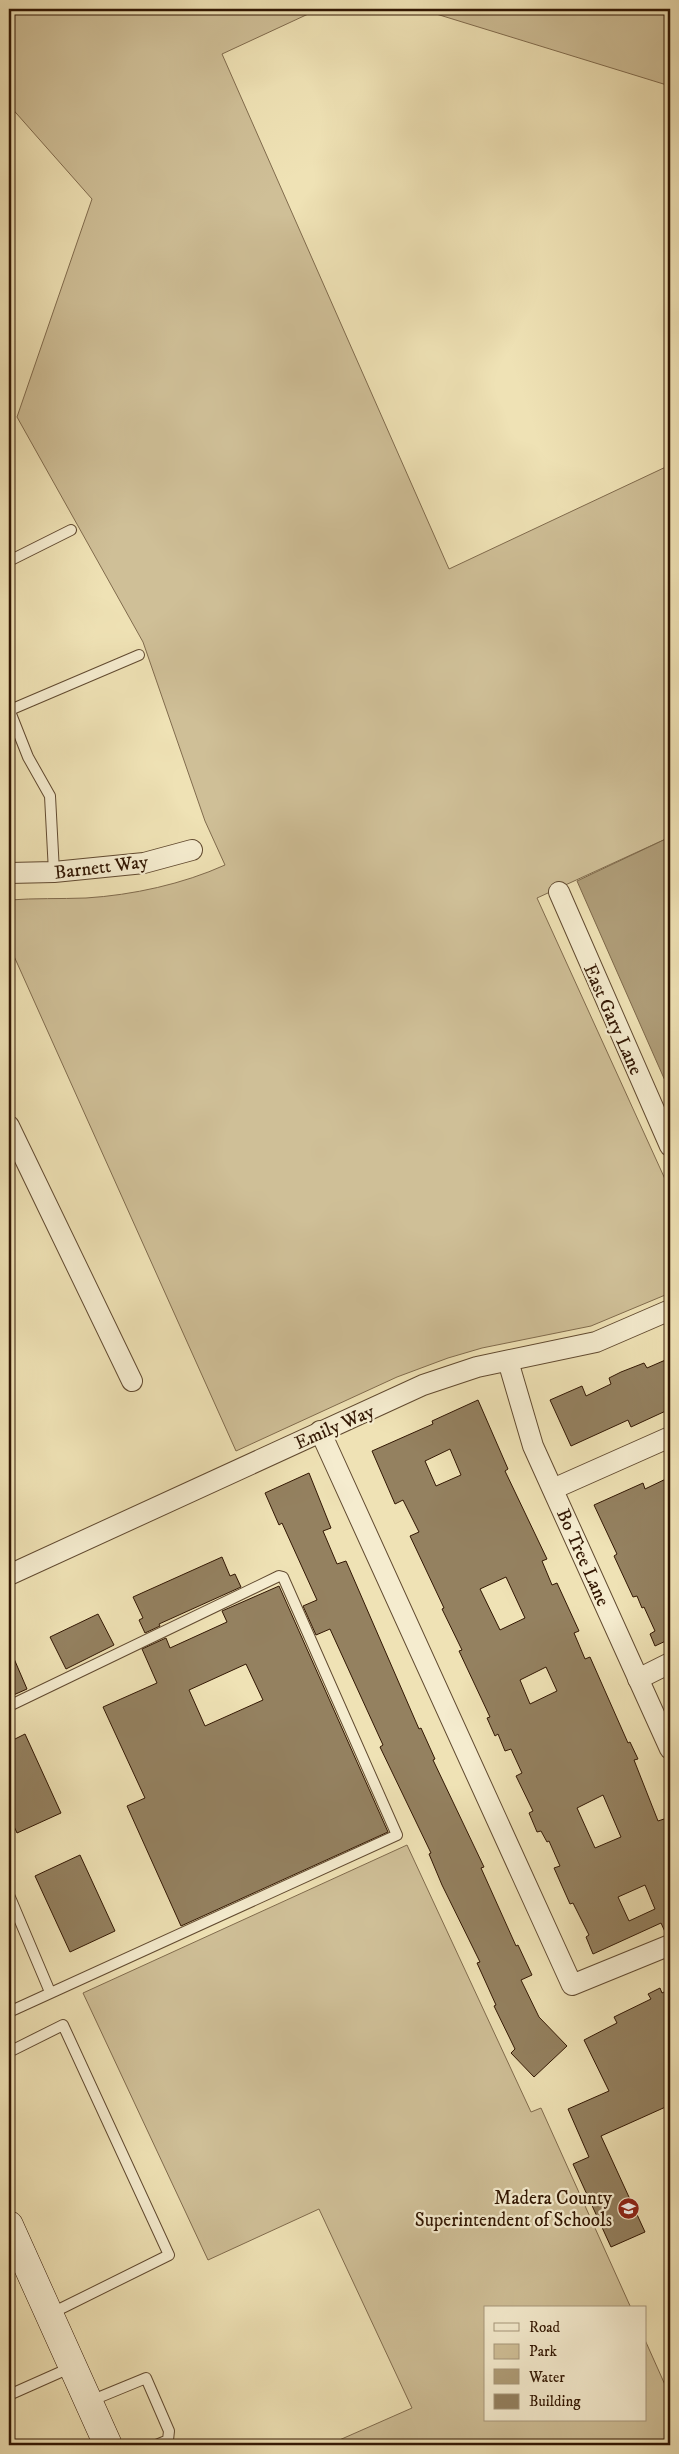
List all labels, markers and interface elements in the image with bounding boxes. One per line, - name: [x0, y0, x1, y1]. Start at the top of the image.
- street label: Barnett Way: [53, 850, 150, 885]
- street label: East Gary Lane: [578, 961, 647, 1079]
- street label: Emily Way: [291, 1399, 379, 1455]
- street label: Bo Tree Lane: [551, 1505, 614, 1610]
- place label: Madera County Superintendent of Schools: [415, 2187, 613, 2232]
- school or university icon: Madera County Superintendent of Schools: [616, 2196, 640, 2220]
- legend: [484, 2306, 646, 2422]
- text: Road: [529, 2318, 561, 2337]
- text: Park: [529, 2342, 558, 2361]
- text: Water: [528, 2368, 565, 2387]
- text: Building: [529, 2392, 581, 2411]

